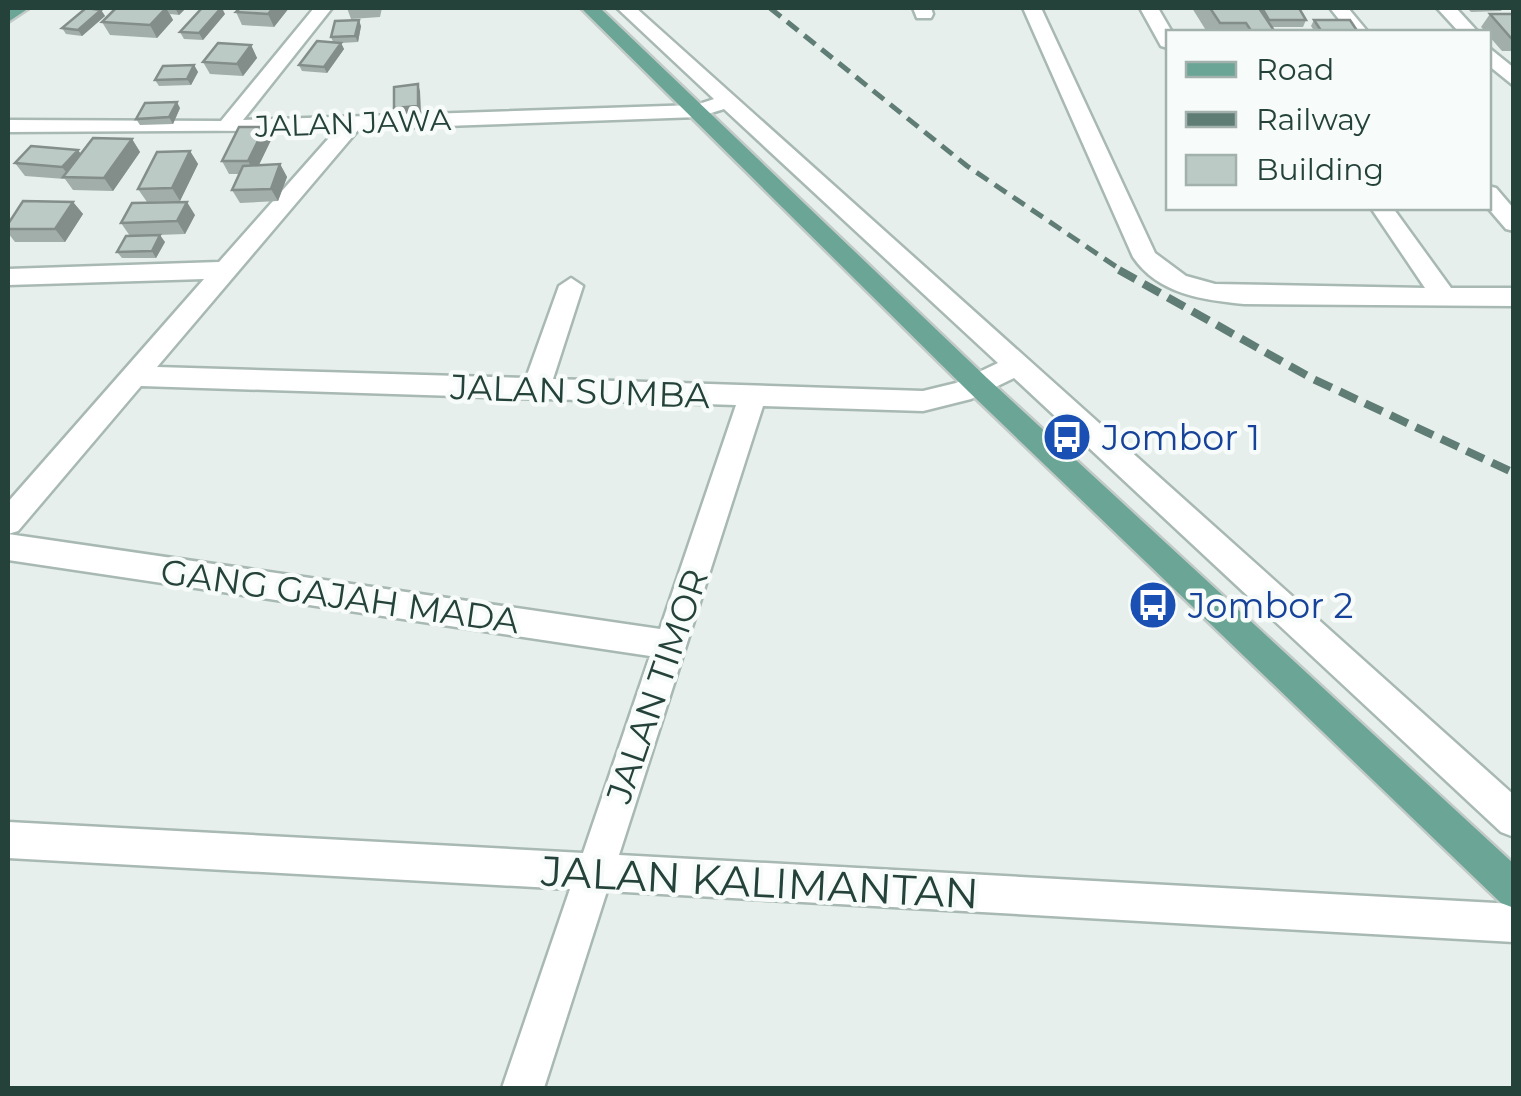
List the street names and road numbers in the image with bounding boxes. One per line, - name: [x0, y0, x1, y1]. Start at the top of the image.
- street label: JALAN JAWA: [253, 101, 452, 145]
- street label: JALAN SUMBA: [449, 365, 711, 417]
- street label: GANG GAJAH MADA: [158, 550, 523, 643]
- street label: JALAN TIMOR: [597, 564, 717, 809]
- street label: JALAN KALIMANTAN: [539, 845, 980, 919]

